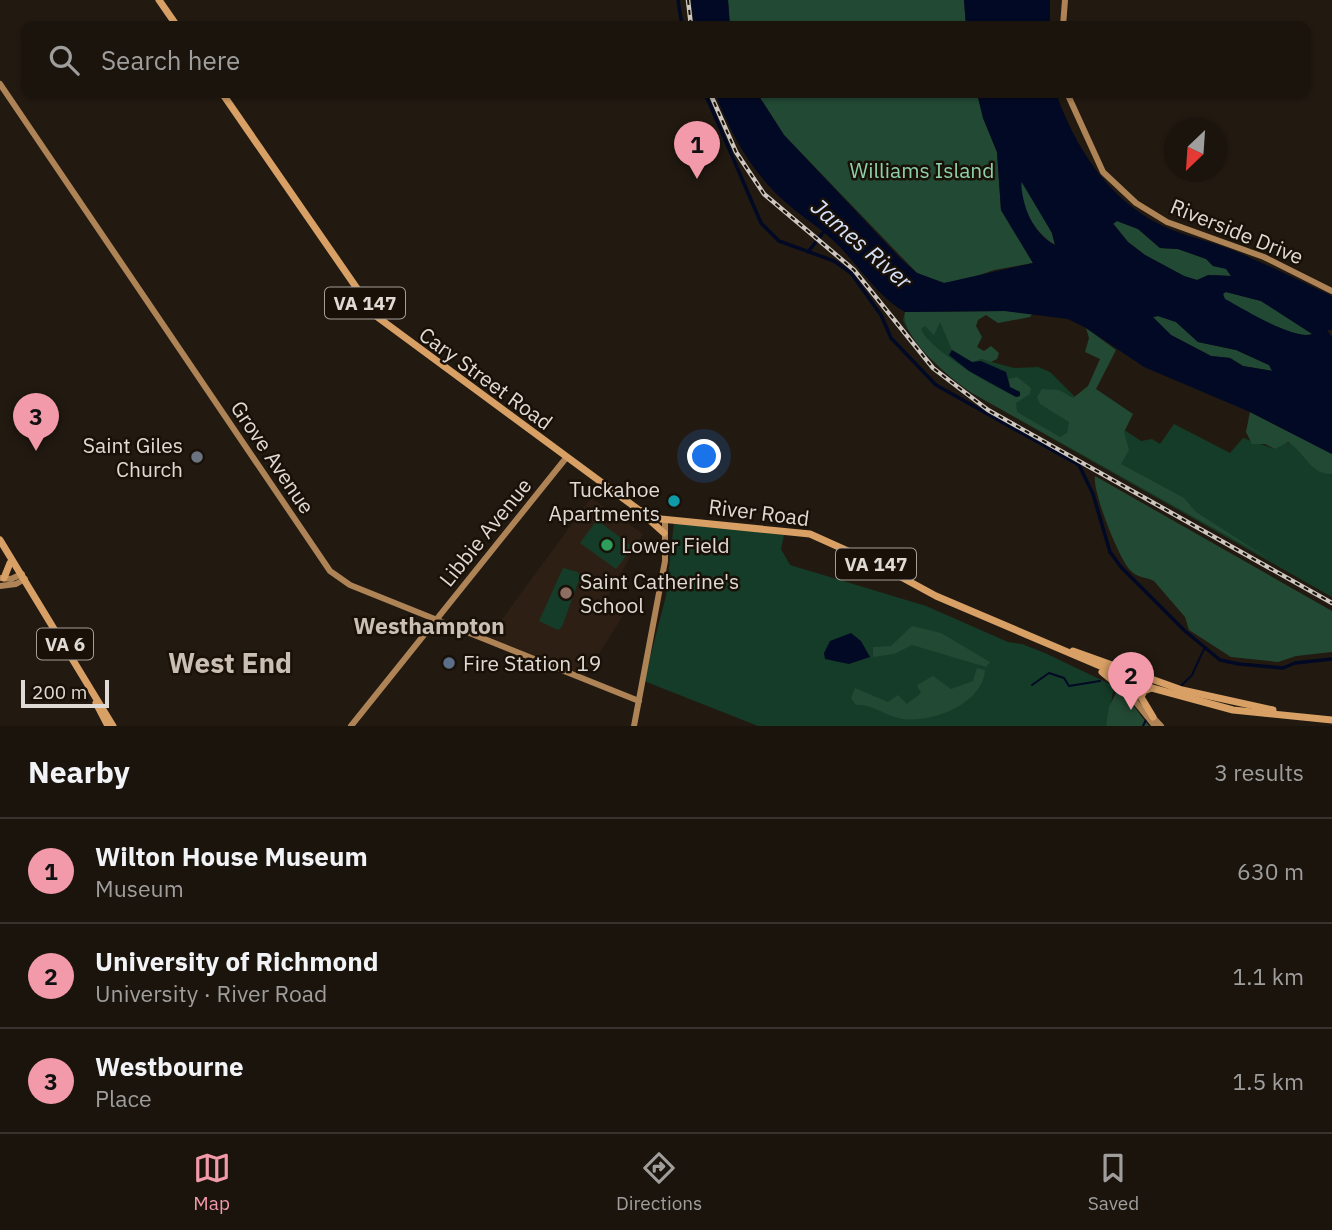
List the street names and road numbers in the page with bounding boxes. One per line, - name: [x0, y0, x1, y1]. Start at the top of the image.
- street label: Riverside Drive: [1166, 192, 1308, 270]
- road number: VA 147: [325, 288, 405, 318]
- street label: Cary Street Road: [414, 320, 558, 436]
- street label: Grove Avenue: [225, 395, 321, 519]
- street label: Libbie Avenue: [433, 472, 537, 592]
- street label: River Road: [707, 492, 811, 532]
- road number: VA 147: [836, 548, 916, 580]
- road number: VA 6: [37, 628, 93, 660]

